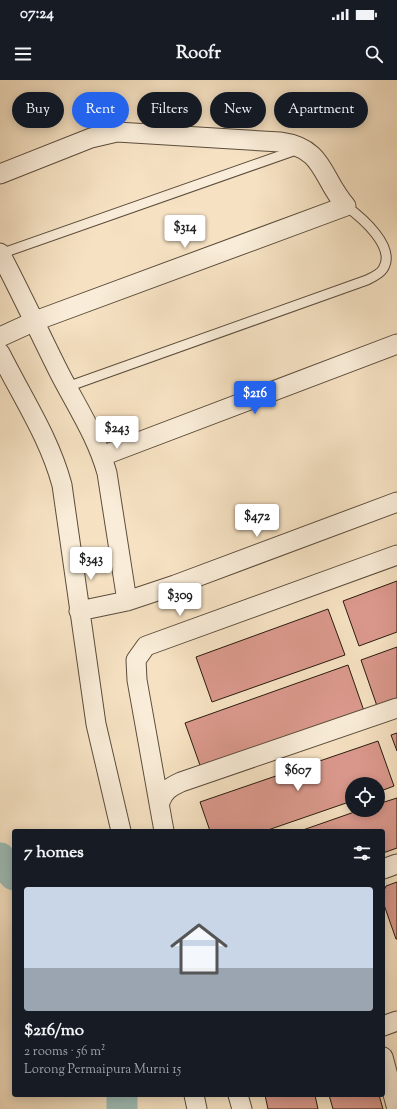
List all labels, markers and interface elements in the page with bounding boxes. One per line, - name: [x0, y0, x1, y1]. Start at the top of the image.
- text: 07:24: [20, 4, 54, 25]
- text: Roofr: [176, 41, 221, 67]
- icon: menu: [12, 43, 34, 65]
- icon: search: [363, 43, 385, 65]
- chip: Buy: [12, 92, 64, 128]
- chip: Rent: [72, 92, 129, 128]
- chip: Filters: [137, 92, 202, 128]
- chip: New: [210, 92, 266, 128]
- chip: Apartment: [274, 92, 368, 128]
- pin: $314: [161, 215, 209, 249]
- text: $314: [173, 219, 197, 237]
- pin: $216: [231, 381, 279, 415]
- text: $216: [243, 385, 267, 403]
- pin: $243: [93, 416, 141, 450]
- text: $243: [105, 420, 129, 438]
- pin: $472: [233, 504, 281, 538]
- text: $472: [244, 508, 270, 526]
- pin: $343: [67, 547, 115, 581]
- text: $343: [79, 551, 103, 569]
- pin: $309: [156, 583, 204, 617]
- text: $309: [167, 587, 193, 605]
- pin: $607: [274, 758, 322, 792]
- text: $607: [285, 762, 311, 780]
- map controls: [345, 777, 385, 817]
- button: locate: [345, 777, 385, 817]
- text: 7 homes: [24, 841, 84, 865]
- icon: filters: [351, 842, 373, 864]
- icon: home: [163, 913, 235, 985]
- text: $216/mo: [24, 1019, 84, 1043]
- text: 2 rooms · 56 m²: [24, 1043, 105, 1061]
- text: Lorong Permaipura Murni 15: [24, 1061, 181, 1079]

